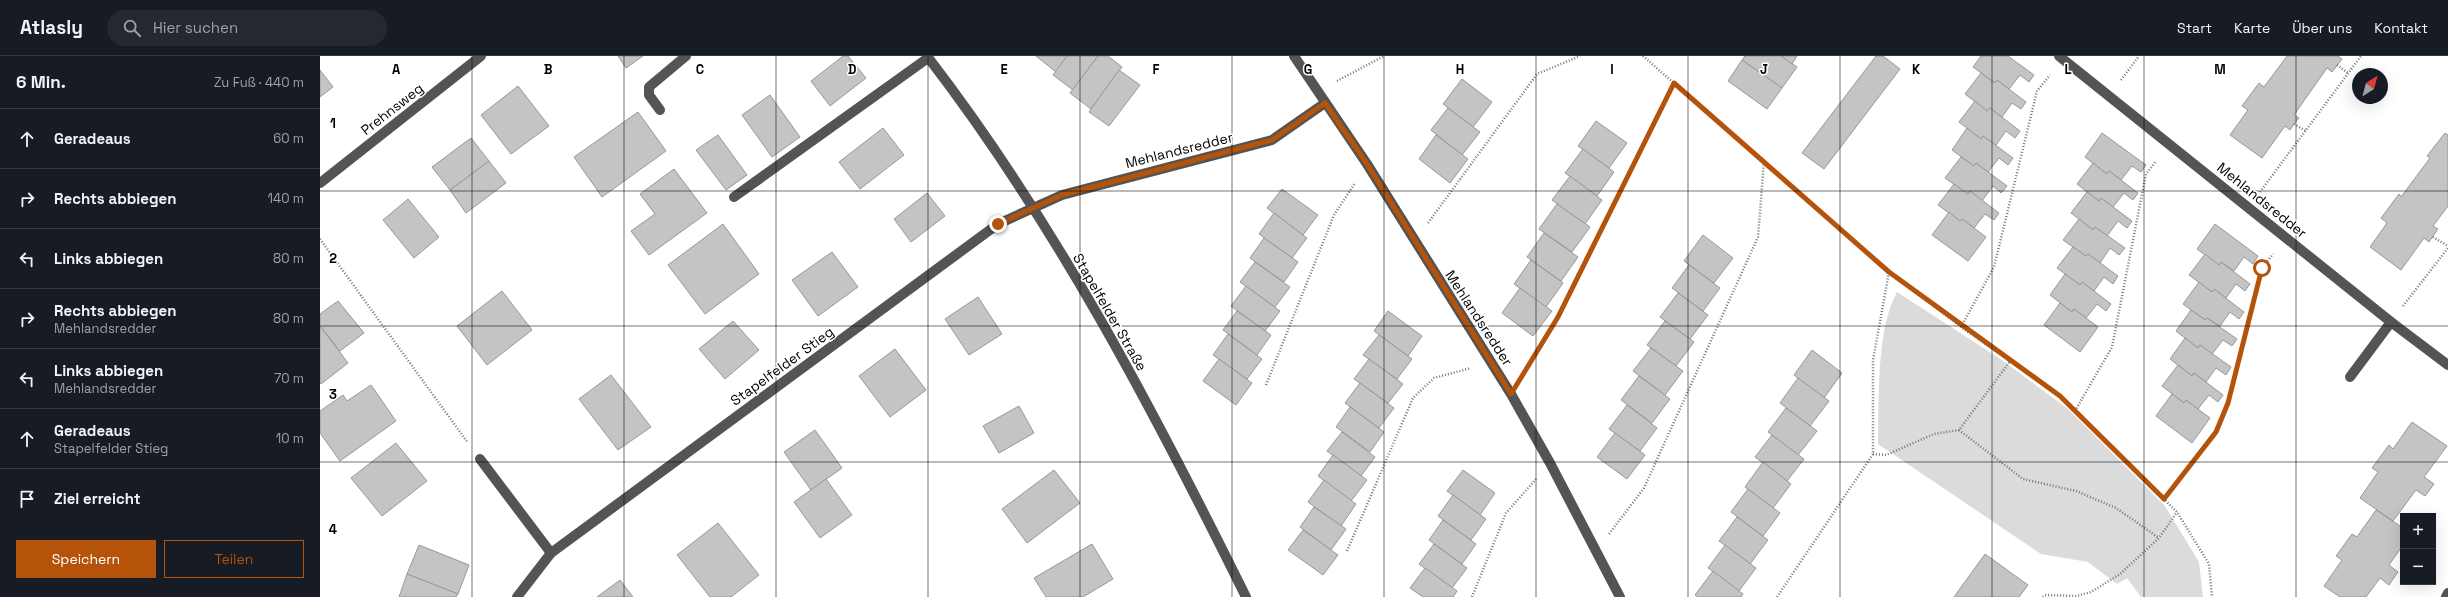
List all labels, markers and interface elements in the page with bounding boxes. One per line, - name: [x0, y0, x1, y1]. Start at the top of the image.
- search box: [107, 10, 387, 46]
- text: Atlasly: [20, 15, 83, 40]
- icon: search: [121, 17, 143, 39]
- text: Hier suchen: [153, 18, 238, 37]
- text: Start: [2177, 19, 2212, 37]
- text: Karte: [2234, 19, 2270, 37]
- text: Über uns: [2292, 19, 2352, 37]
- text: Kontakt: [2374, 19, 2428, 37]
- text: A: [392, 61, 401, 78]
- text: B: [544, 61, 553, 78]
- text: C: [696, 61, 704, 78]
- text: D: [848, 61, 857, 78]
- text: E: [1000, 61, 1008, 78]
- text: F: [1153, 61, 1160, 78]
- text: G: [1304, 61, 1312, 78]
- text: H: [1456, 61, 1464, 78]
- text: I: [1610, 61, 1614, 78]
- text: J: [1760, 61, 1768, 78]
- text: K: [1912, 61, 1921, 78]
- text: L: [2064, 61, 2072, 78]
- text: M: [2214, 61, 2226, 78]
- north arrow: [2352, 68, 2388, 104]
- text: 6 Min.: [16, 71, 66, 93]
- text: Zu Fuß · 440 m: [214, 74, 304, 91]
- street label: Prehnsweg: [357, 79, 427, 139]
- text: 1: [330, 115, 336, 132]
- icon: ahead: [16, 128, 38, 150]
- street label: Mehlandsredder: [1123, 128, 1235, 172]
- text: Geradeaus: [54, 129, 131, 148]
- text: 60 m: [273, 130, 304, 147]
- street label: Mehlandsredder: [2213, 158, 2311, 242]
- icon: right: [16, 188, 38, 210]
- text: Rechts abbiegen: [54, 189, 176, 208]
- text: 140 m: [268, 190, 304, 207]
- route end: [989, 215, 1007, 233]
- icon: left: [16, 248, 38, 270]
- text: Links abbiegen: [54, 249, 163, 268]
- text: 80 m: [273, 250, 304, 267]
- text: 2: [329, 250, 337, 267]
- street label: Stapelfelder Straße: [1069, 250, 1151, 374]
- route start: [2253, 259, 2271, 277]
- street label: Mehlandsredder: [1441, 267, 1517, 369]
- text: Rechts abbiegen: [54, 301, 176, 320]
- icon: right: [16, 308, 38, 330]
- text: 80 m: [273, 310, 304, 327]
- text: Mehlandsredder: [54, 320, 156, 337]
- street label: Stapelfelder Stieg: [727, 322, 837, 410]
- text: Links abbiegen: [54, 361, 163, 380]
- icon: left: [16, 368, 38, 390]
- text: 70 m: [274, 370, 304, 387]
- text: Mehlandsredder: [54, 380, 156, 397]
- text: 3: [329, 386, 337, 403]
- text: Geradeaus: [54, 421, 131, 440]
- icon: ahead: [16, 428, 38, 450]
- text: 10 m: [276, 430, 304, 447]
- text: Stapelfelder Stieg: [54, 440, 168, 457]
- icon: arrive: [16, 488, 38, 510]
- text: Ziel erreicht: [54, 489, 141, 508]
- map controls: [2400, 513, 2436, 585]
- button: +: [2400, 513, 2436, 549]
- text: 4: [329, 521, 337, 538]
- button: Speichern: [16, 540, 156, 578]
- button: Teilen: [164, 540, 304, 578]
- button: −: [2400, 549, 2436, 585]

